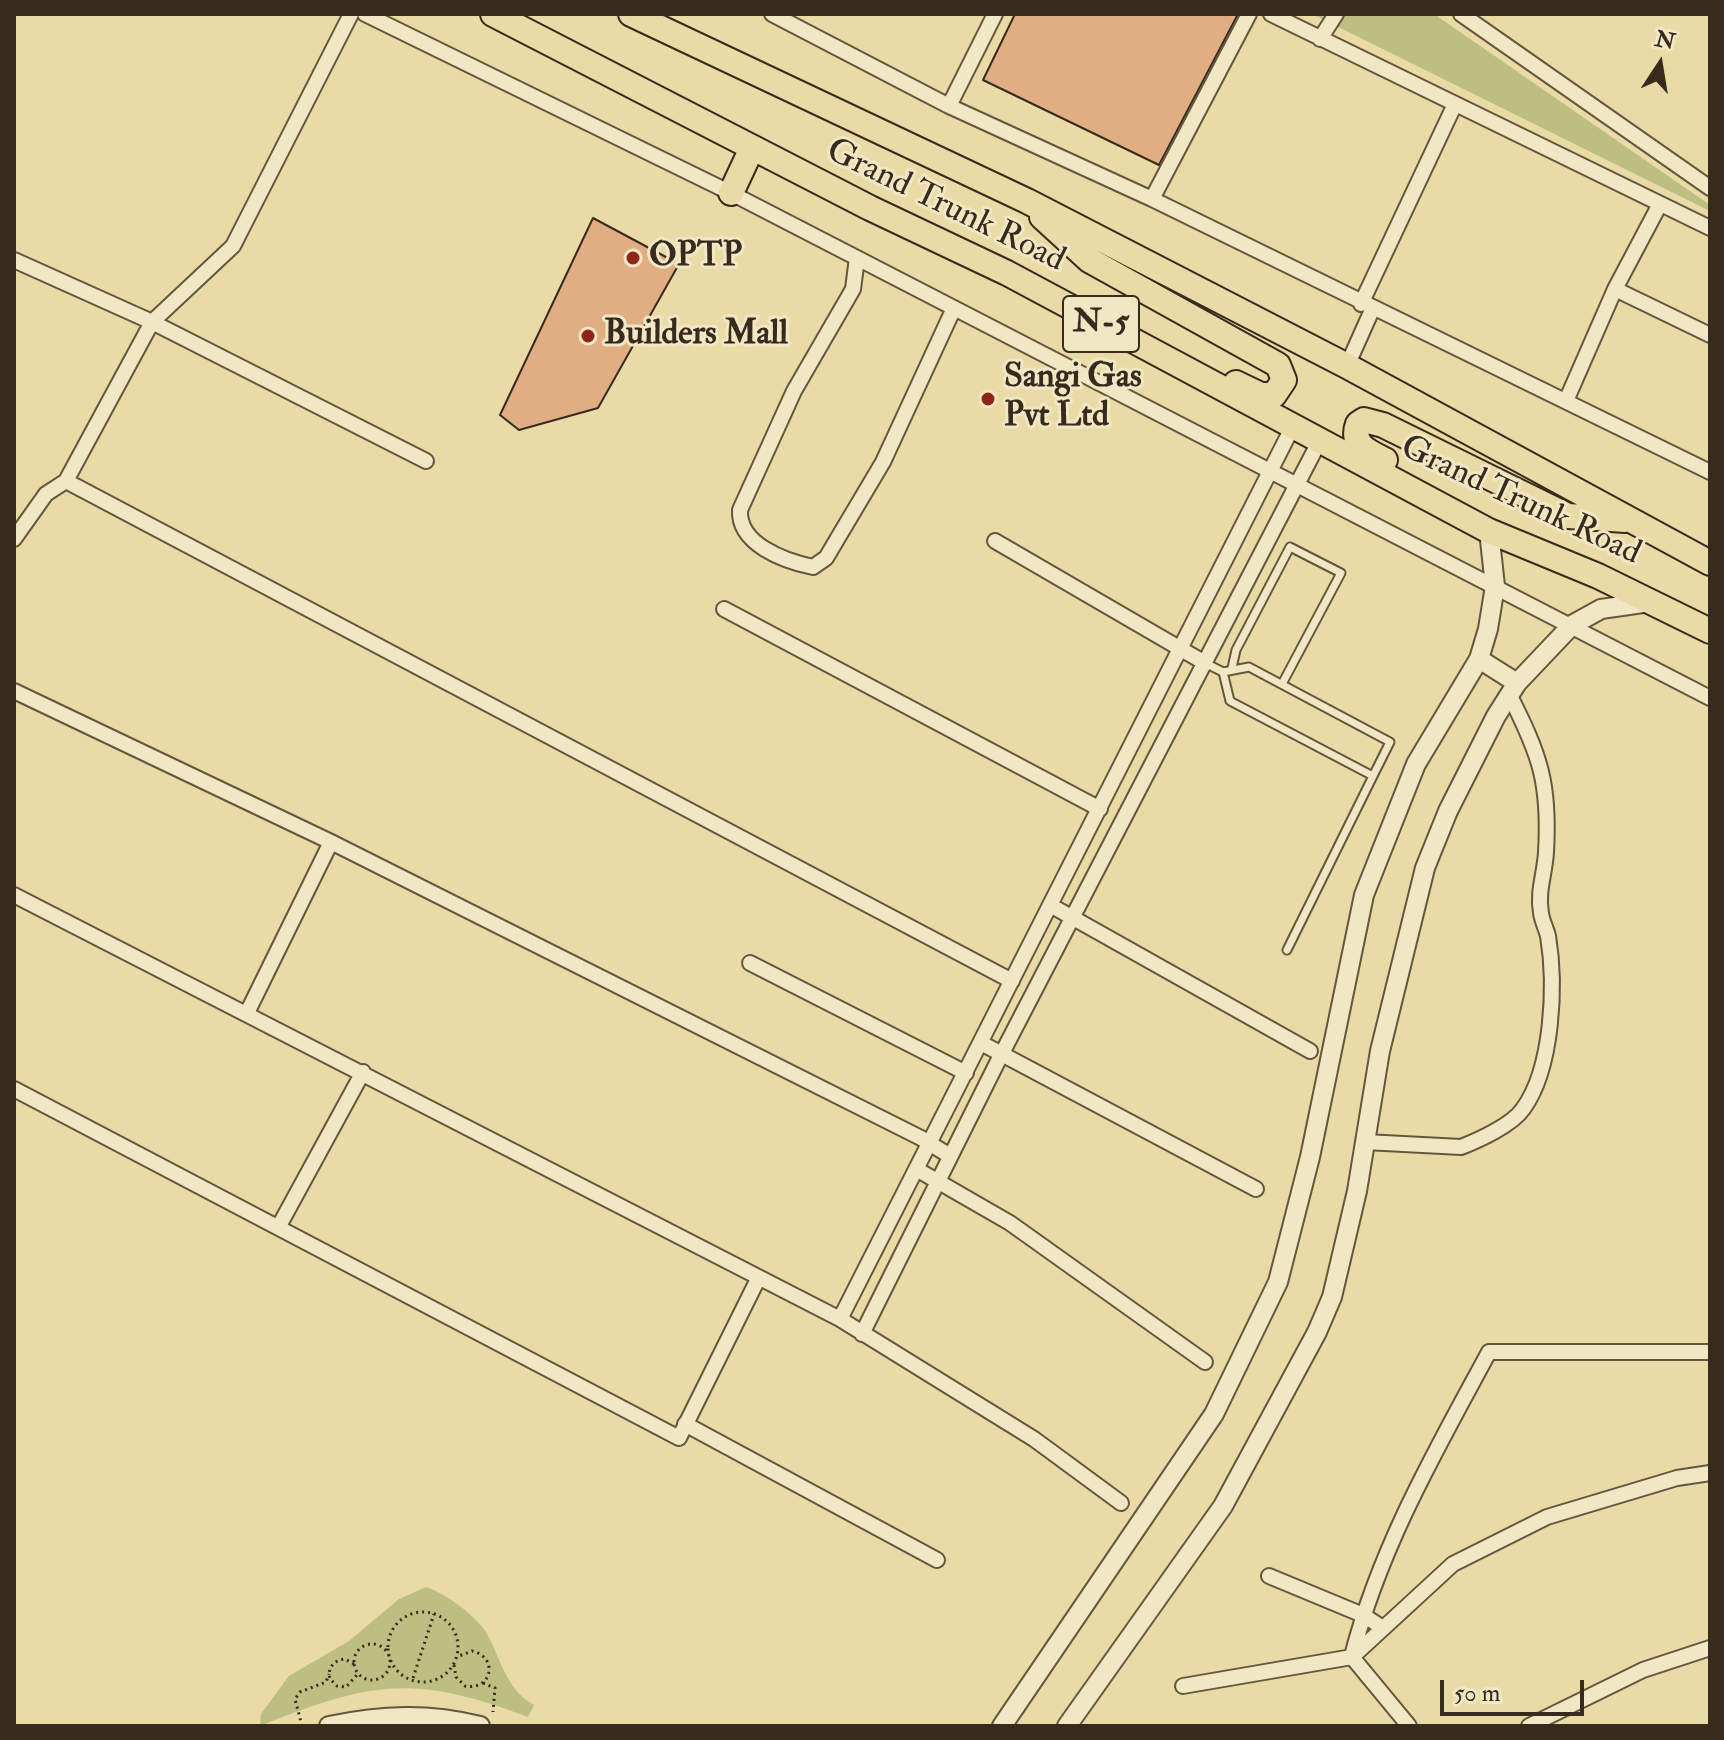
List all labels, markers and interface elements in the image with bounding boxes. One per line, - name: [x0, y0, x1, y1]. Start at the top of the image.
- north arrow: [1620, 24, 1700, 104]
- text: N: [1652, 25, 1678, 56]
- street label: Grand Trunk Road: [819, 132, 1071, 282]
- place label: OPTP: [649, 238, 742, 278]
- marker: OPTP: [624, 249, 642, 267]
- road number: N-5: [1063, 296, 1139, 352]
- place label: Builders Mall: [604, 316, 788, 356]
- marker: Builders Mall: [579, 327, 597, 345]
- place label: Sangi Gas Pvt Ltd: [1004, 359, 1142, 438]
- marker: Sangi Gas Pvt Ltd: [979, 390, 997, 408]
- street label: Grand Trunk Road: [1393, 428, 1647, 576]
- scale bar: [1444, 1664, 1588, 1714]
- text: 50 m: [1454, 1678, 1500, 1709]

